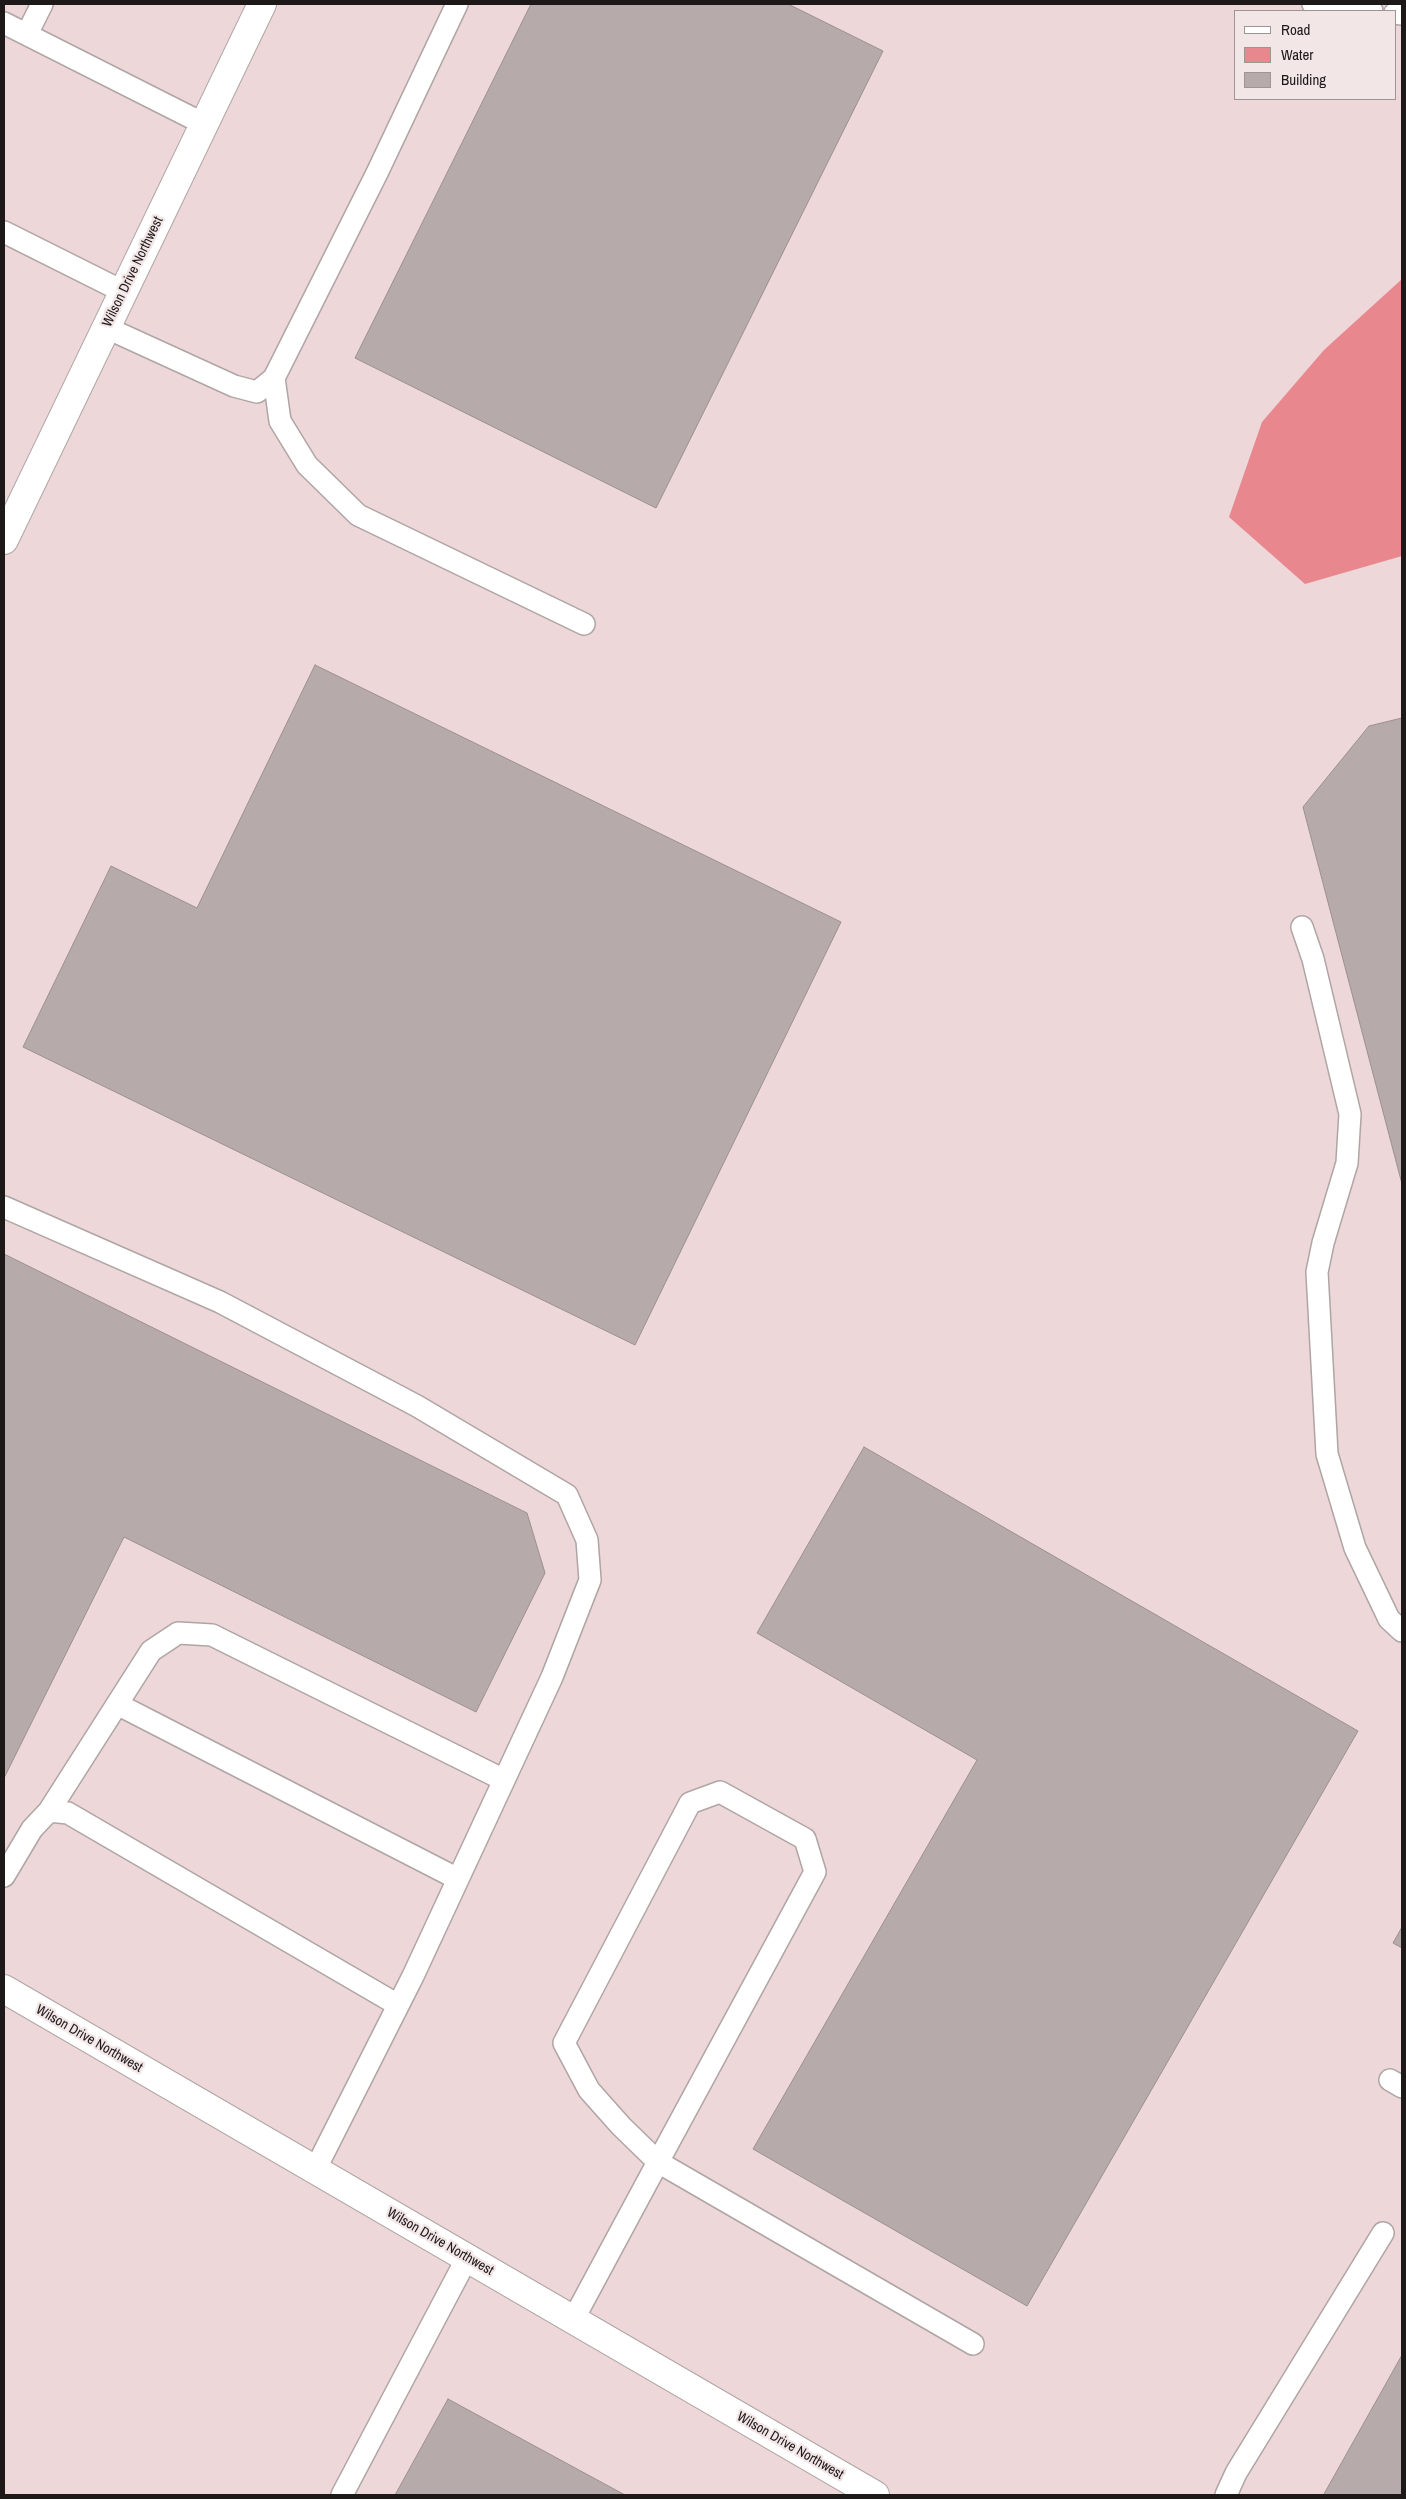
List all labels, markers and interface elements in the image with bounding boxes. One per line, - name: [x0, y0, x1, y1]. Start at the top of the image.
- legend: [1234, 10, 1396, 100]
- text: Road: [1281, 19, 1310, 40]
- text: Water: [1281, 44, 1313, 65]
- text: Building: [1281, 69, 1326, 90]
- street label: Wilson Drive Northwest: [99, 214, 167, 330]
- street label: Wilson Drive Northwest: [33, 2002, 145, 2076]
- street label: Wilson Drive Northwest: [384, 2205, 496, 2279]
- street label: Wilson Drive Northwest: [734, 2409, 846, 2483]

